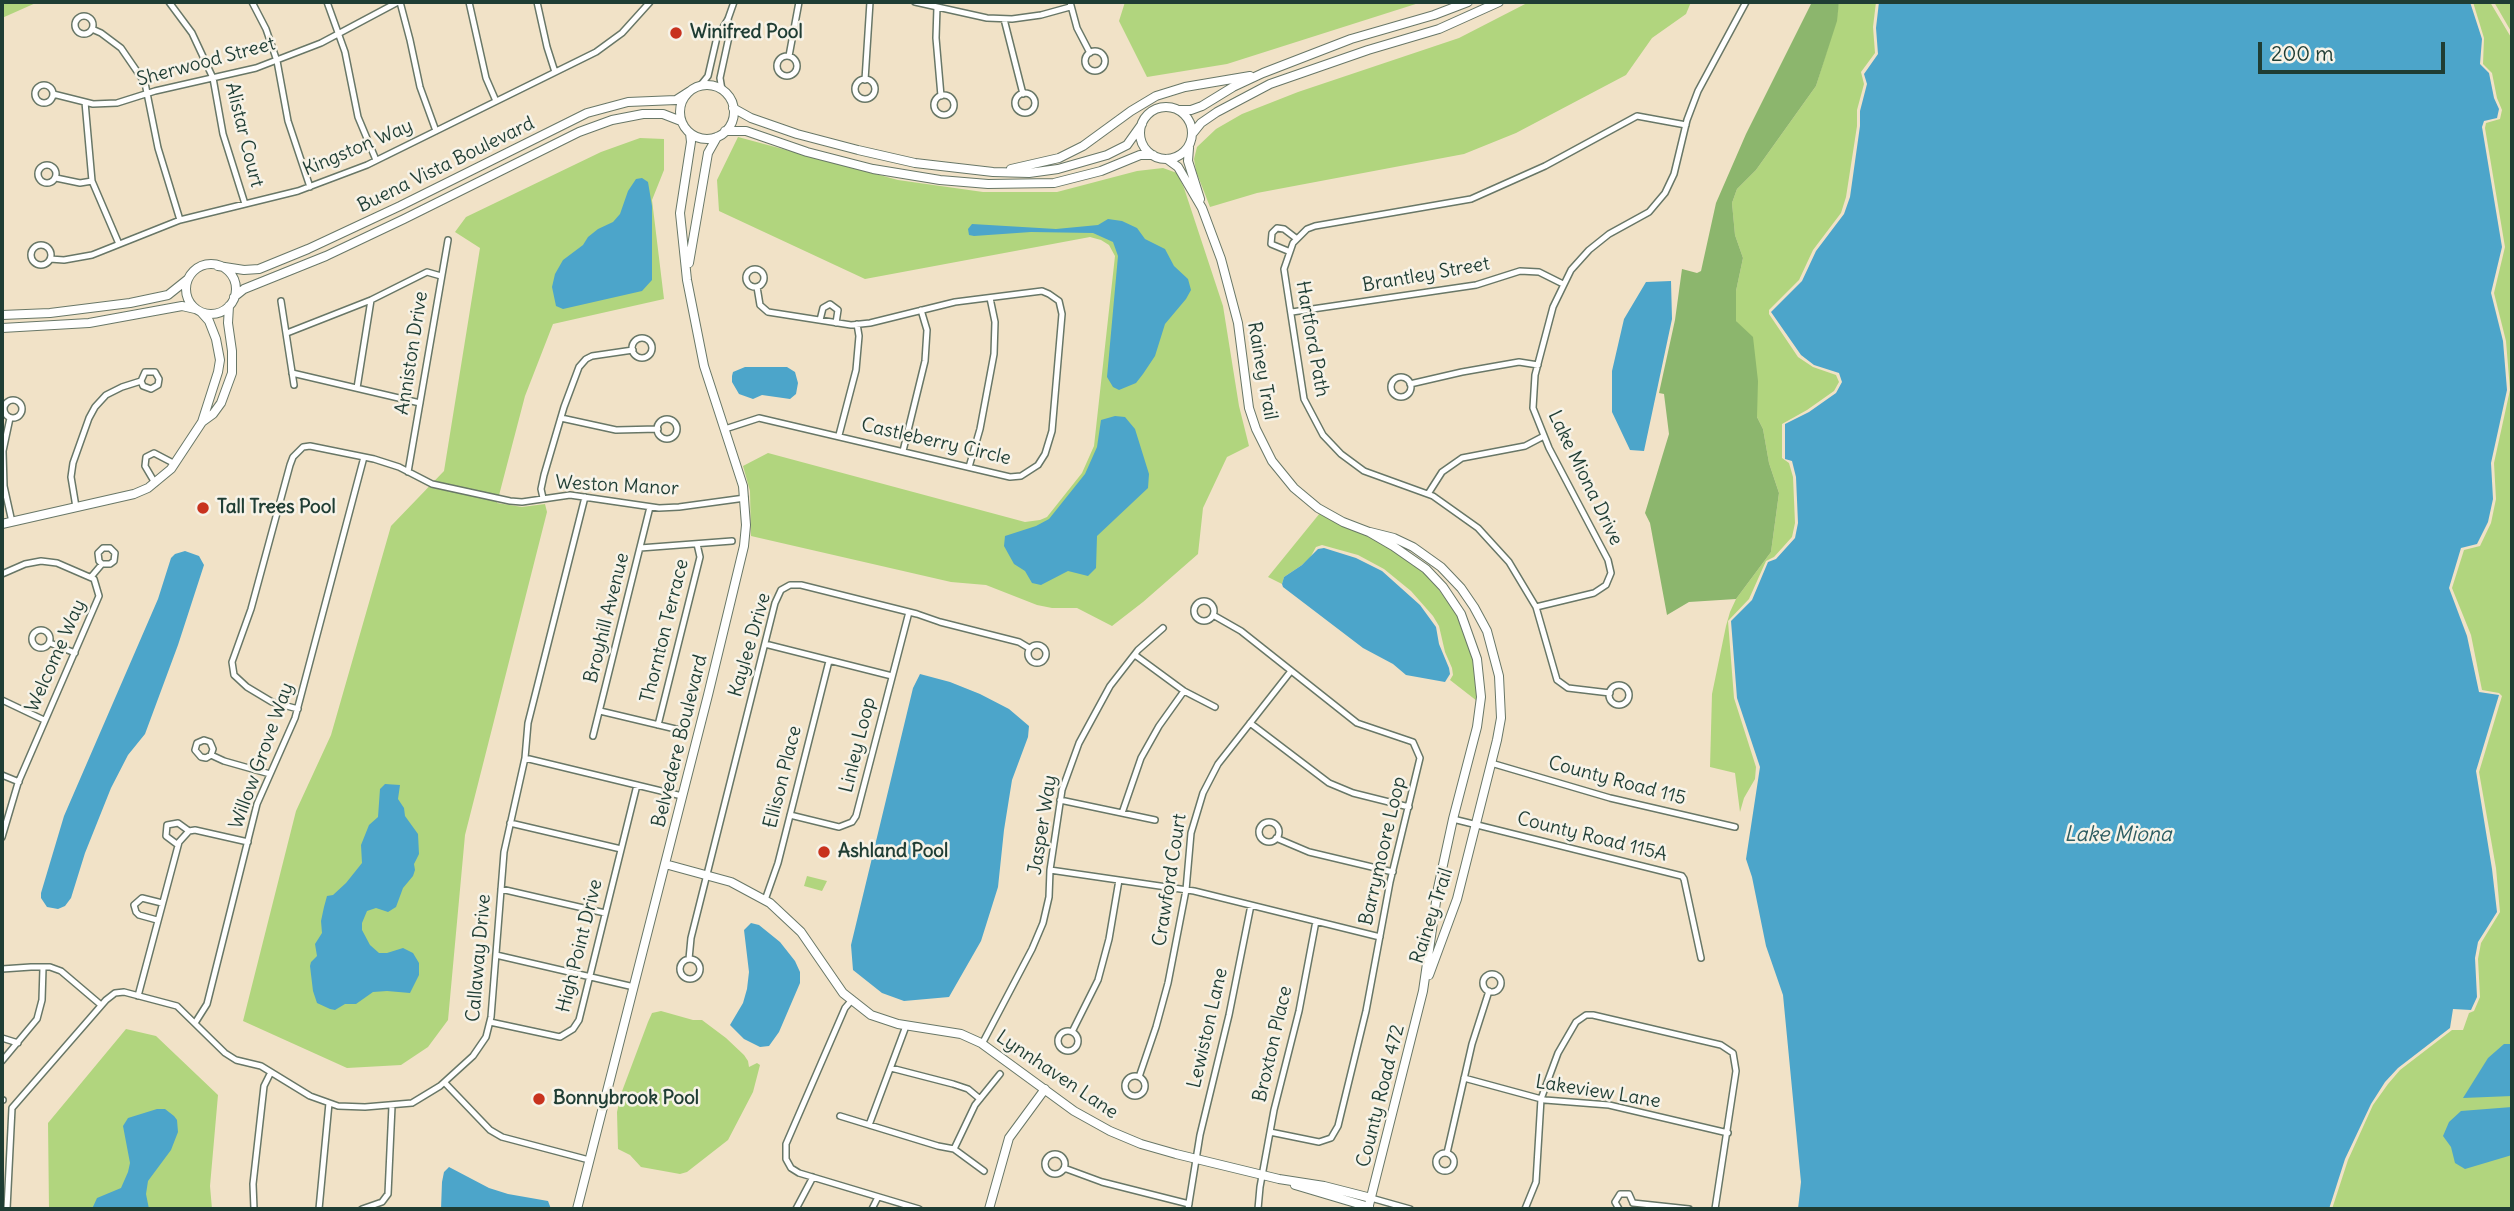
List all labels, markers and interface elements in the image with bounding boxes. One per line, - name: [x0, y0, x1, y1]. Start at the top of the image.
- place label: Winifred Pool: [690, 22, 803, 44]
- marker: Winifred Pool: [668, 25, 684, 41]
- scale bar: [2262, 28, 2449, 72]
- street label: Sherwood Street: [134, 33, 278, 91]
- text: 200 m: [2271, 40, 2334, 67]
- street label: Alistar Court: [220, 80, 268, 190]
- street label: Buena Vista Boulevard: [354, 112, 538, 218]
- street label: Kingston Way: [300, 115, 416, 181]
- street label: Brantley Street: [1361, 253, 1491, 297]
- street label: Hartford Path: [1291, 279, 1333, 399]
- street label: Anniston Drive: [391, 290, 433, 416]
- street label: Rainey Trail: [1242, 320, 1282, 422]
- street label: Lake Miona Drive: [1543, 407, 1627, 549]
- street label: Castleberry Circle: [859, 414, 1013, 470]
- street label: Weston Manor: [555, 471, 679, 501]
- place label: Tall Trees Pool: [217, 497, 336, 519]
- marker: Tall Trees Pool: [195, 500, 211, 516]
- street label: Broyhill Avenue: [580, 551, 634, 685]
- street label: Thornton Terrace: [636, 557, 694, 705]
- street label: Kaylee Drive: [724, 590, 776, 700]
- street label: Welcome Way: [21, 596, 91, 716]
- street label: Belvedere Boulevard: [648, 652, 712, 830]
- street label: Willow Grove Way: [225, 680, 299, 832]
- street label: Linley Loop: [835, 695, 881, 795]
- street label: Ellison Place: [759, 723, 807, 831]
- street label: County Road 115: [1546, 752, 1688, 810]
- street label: Jasper Way: [1024, 774, 1062, 876]
- street label: Barrymoore Loop: [1355, 774, 1411, 928]
- street label: County Road 115A: [1515, 807, 1669, 867]
- street label: Crawford Court: [1148, 812, 1192, 948]
- water label: Lake Miona: [2064, 822, 2172, 848]
- place label: Ashland Pool: [838, 841, 948, 863]
- marker: Ashland Pool: [816, 844, 832, 860]
- street label: Rainey Trail: [1406, 865, 1458, 967]
- street label: High Point Drive: [552, 877, 608, 1015]
- street label: Callaway Drive: [462, 893, 496, 1023]
- street label: Lewiston Lane: [1183, 966, 1233, 1090]
- street label: Broxton Place: [1249, 984, 1297, 1104]
- street label: County Road 472: [1352, 1022, 1410, 1170]
- street label: Lynnhaven Lane: [992, 1026, 1122, 1124]
- street label: Lakeview Lane: [1534, 1071, 1662, 1113]
- place label: Bonnybrook Pool: [553, 1088, 699, 1110]
- marker: Bonnybrook Pool: [531, 1091, 547, 1107]

